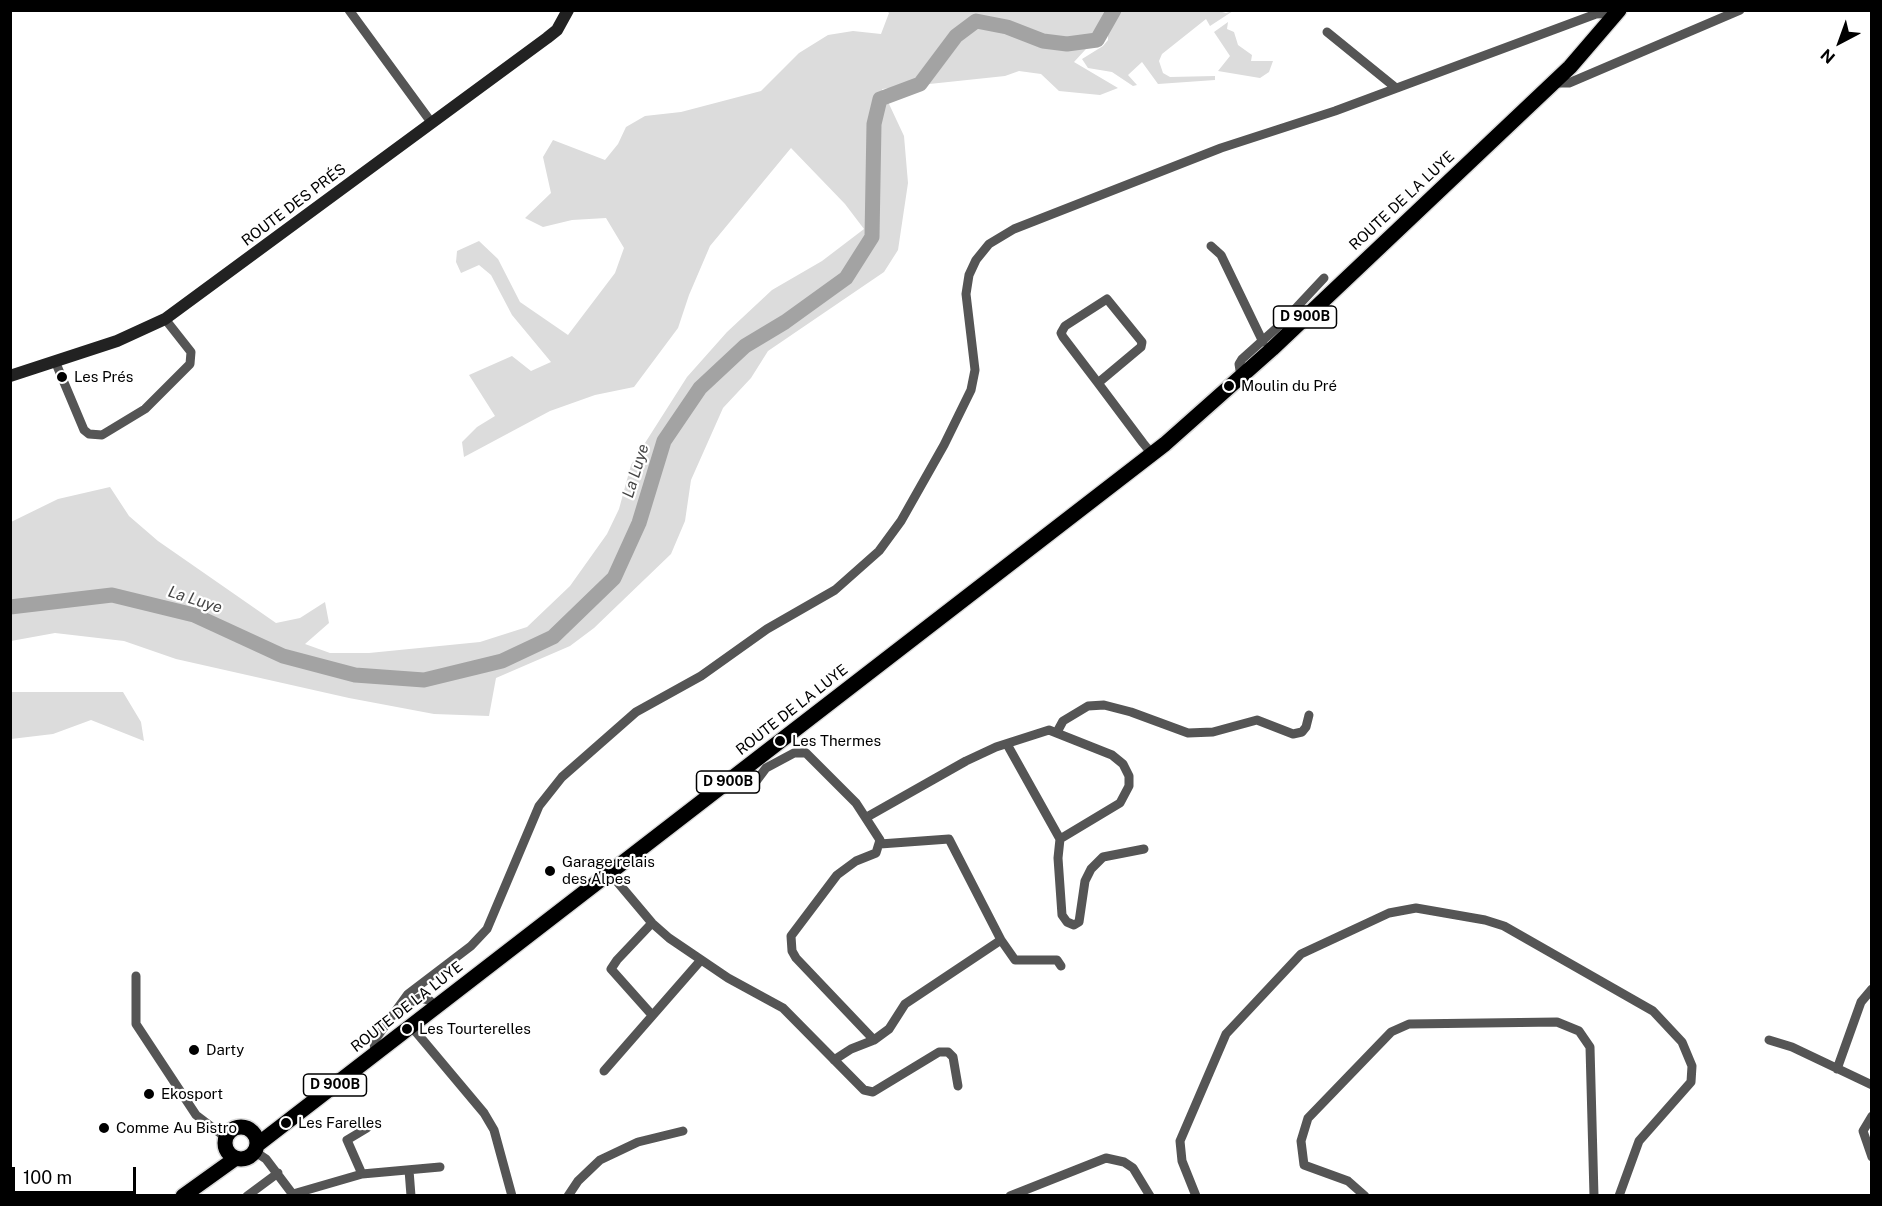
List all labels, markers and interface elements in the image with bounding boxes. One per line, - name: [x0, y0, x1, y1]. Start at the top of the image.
- north arrow: [1810, 12, 1870, 72]
- text: N: [1817, 45, 1839, 67]
- street label: ROUTE DE LA LUYE: [1346, 148, 1458, 254]
- street label: ROUTE DES PRÉS: [238, 160, 350, 250]
- road number: D 900B: [1274, 306, 1336, 328]
- place label: Les Prés: [74, 368, 133, 386]
- marker: Les Prés: [55, 370, 69, 384]
- place label: Moulin du Pré: [1241, 377, 1337, 395]
- marker: Moulin du Pré: [1222, 379, 1236, 393]
- water label: La Luye: [619, 442, 653, 500]
- water label: La Luye: [166, 582, 224, 618]
- street label: ROUTE DE LA LUYE: [733, 661, 851, 759]
- place label: Les Thermes: [792, 732, 881, 750]
- marker: Les Thermes: [773, 734, 787, 748]
- road number: D 900B: [696, 771, 760, 793]
- place label: Garage relais des Alpes: [562, 853, 655, 888]
- marker: Garage relais des Alpes: [543, 864, 557, 878]
- street label: ROUTE DE LA LUYE: [348, 958, 466, 1056]
- place label: Les Tourterelles: [419, 1020, 531, 1038]
- marker: Les Tourterelles: [400, 1022, 414, 1036]
- place label: Darty: [206, 1041, 244, 1059]
- marker: Darty: [187, 1043, 201, 1057]
- road number: D 900B: [304, 1074, 366, 1096]
- place label: Ekosport: [161, 1085, 223, 1103]
- marker: Ekosport: [142, 1087, 156, 1101]
- place label: Les Farelles: [298, 1114, 382, 1132]
- marker: Les Farelles: [279, 1116, 293, 1130]
- place label: Comme Au Bistro: [116, 1119, 237, 1137]
- marker: Comme Au Bistro: [97, 1121, 111, 1135]
- scale bar: [15, 1155, 140, 1193]
- text: 100 m: [23, 1167, 72, 1188]

